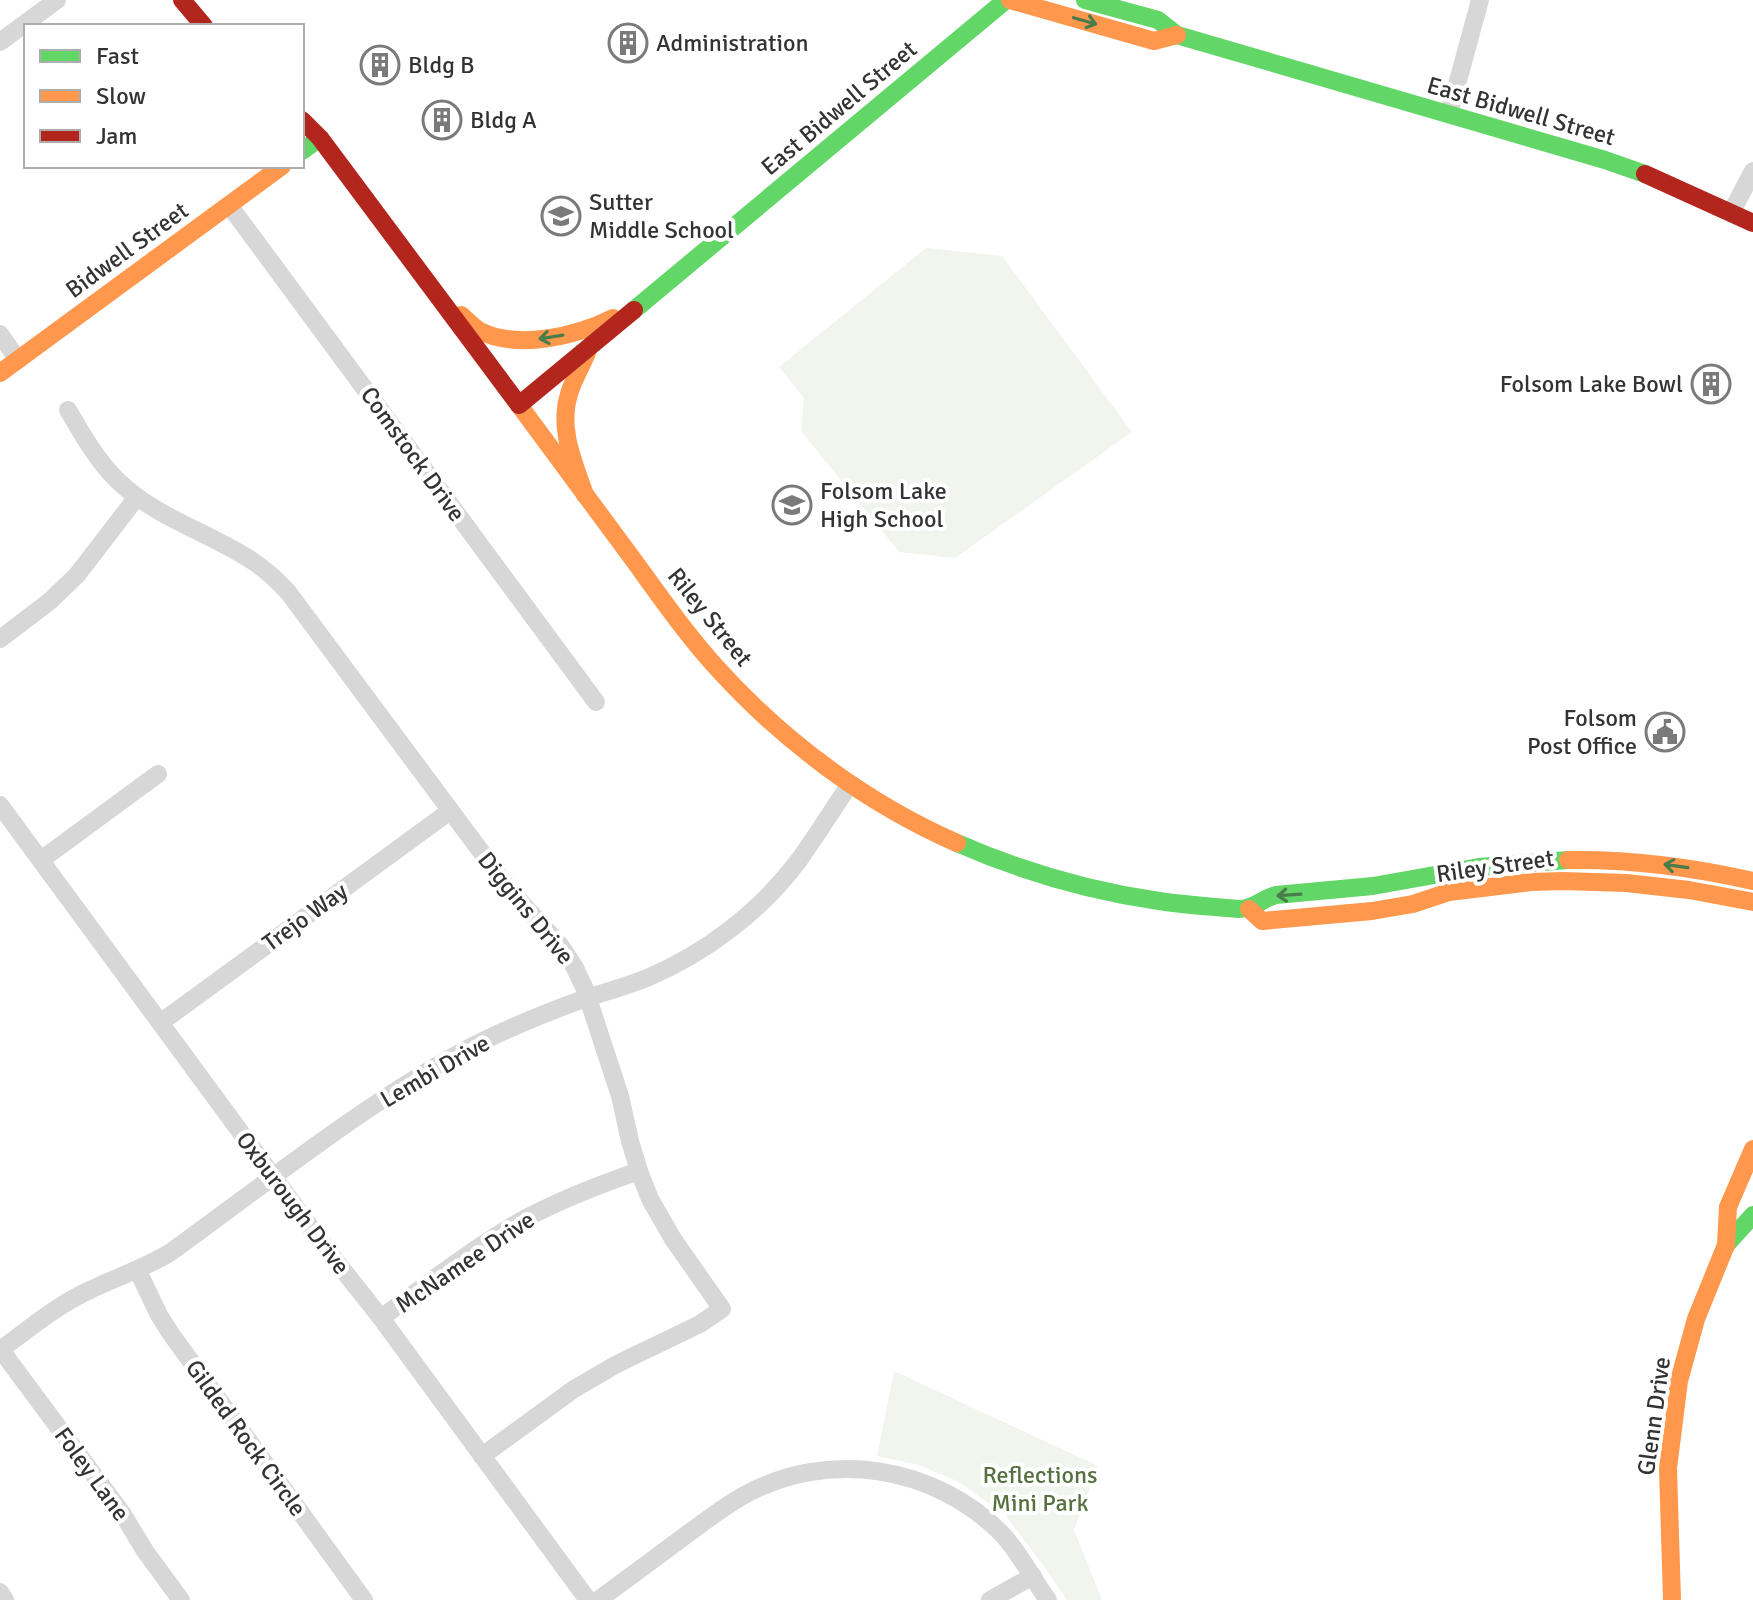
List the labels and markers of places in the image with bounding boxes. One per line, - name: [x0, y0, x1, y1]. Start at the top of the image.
- building icon: Administration: [607, 22, 649, 64]
- place label: Administration: [656, 28, 809, 58]
- building icon: Bldg B: [359, 44, 401, 86]
- place label: Bldg B: [408, 50, 475, 80]
- building icon: Bldg A: [421, 99, 463, 141]
- place label: Bldg A: [470, 105, 537, 135]
- place label: Sutter Middle School: [589, 187, 734, 245]
- school or university icon: Sutter Middle School: [540, 195, 582, 237]
- building icon: Folsom Lake Bowl: [1690, 363, 1732, 405]
- place label: Folsom Lake Bowl: [1500, 369, 1683, 399]
- place label: Folsom Lake High School: [820, 476, 947, 534]
- school or university icon: Folsom Lake High School: [771, 484, 813, 526]
- place label: Folsom Post Office: [1527, 703, 1637, 761]
- public building icon: Folsom Post Office: [1644, 711, 1686, 753]

